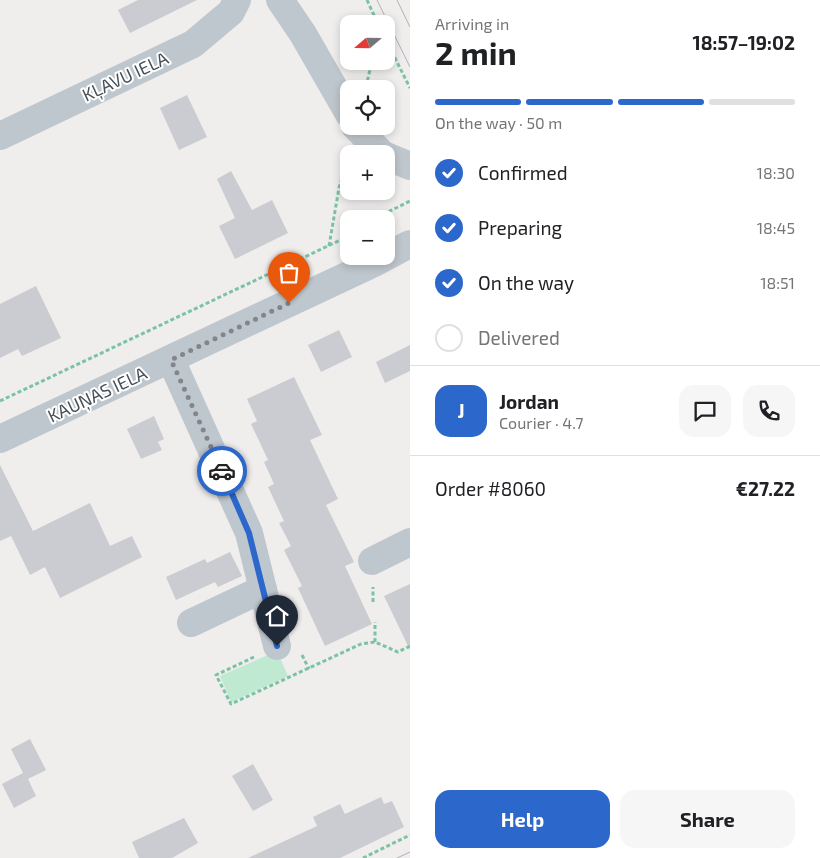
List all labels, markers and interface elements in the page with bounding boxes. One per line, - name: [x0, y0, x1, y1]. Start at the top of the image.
- text: Arriving in: [435, 14, 509, 33]
- north arrow: [340, 15, 395, 70]
- map controls: [340, 15, 395, 265]
- text: 18:57–19:02: [693, 31, 795, 54]
- text: 2 min: [435, 33, 517, 71]
- street label: KĻAVU IELA: [78, 46, 173, 107]
- button: locate: [340, 80, 395, 135]
- text: On the way · 50 m: [435, 113, 562, 132]
- button: +: [340, 145, 395, 200]
- icon: check: [435, 159, 463, 187]
- text: Confirmed: [478, 161, 568, 184]
- text: 18:30: [757, 163, 795, 182]
- button: −: [340, 210, 395, 265]
- icon: check: [435, 214, 463, 242]
- text: Preparing: [478, 216, 562, 239]
- text: 18:45: [757, 218, 795, 237]
- pin: [268, 252, 310, 303]
- icon: bag: [275, 259, 303, 287]
- icon: check: [435, 269, 463, 297]
- text: On the way: [478, 271, 574, 294]
- text: 18:51: [760, 273, 795, 292]
- text: Delivered: [478, 326, 560, 349]
- street label: KAUŅAS IELA: [44, 361, 151, 427]
- button: chat: [679, 385, 731, 437]
- button: phone: [743, 385, 795, 437]
- text: Jordan: [499, 390, 559, 413]
- text: J: [457, 399, 465, 422]
- text: Courier · 4.7: [499, 413, 583, 432]
- courier: [197, 446, 247, 496]
- icon: car: [208, 457, 236, 485]
- text: Order #8060: [435, 477, 546, 500]
- text: €27.22: [736, 477, 795, 500]
- pin: [256, 595, 298, 646]
- icon: home: [263, 602, 291, 630]
- button: Help: [435, 790, 610, 848]
- button: Share: [620, 790, 795, 848]

